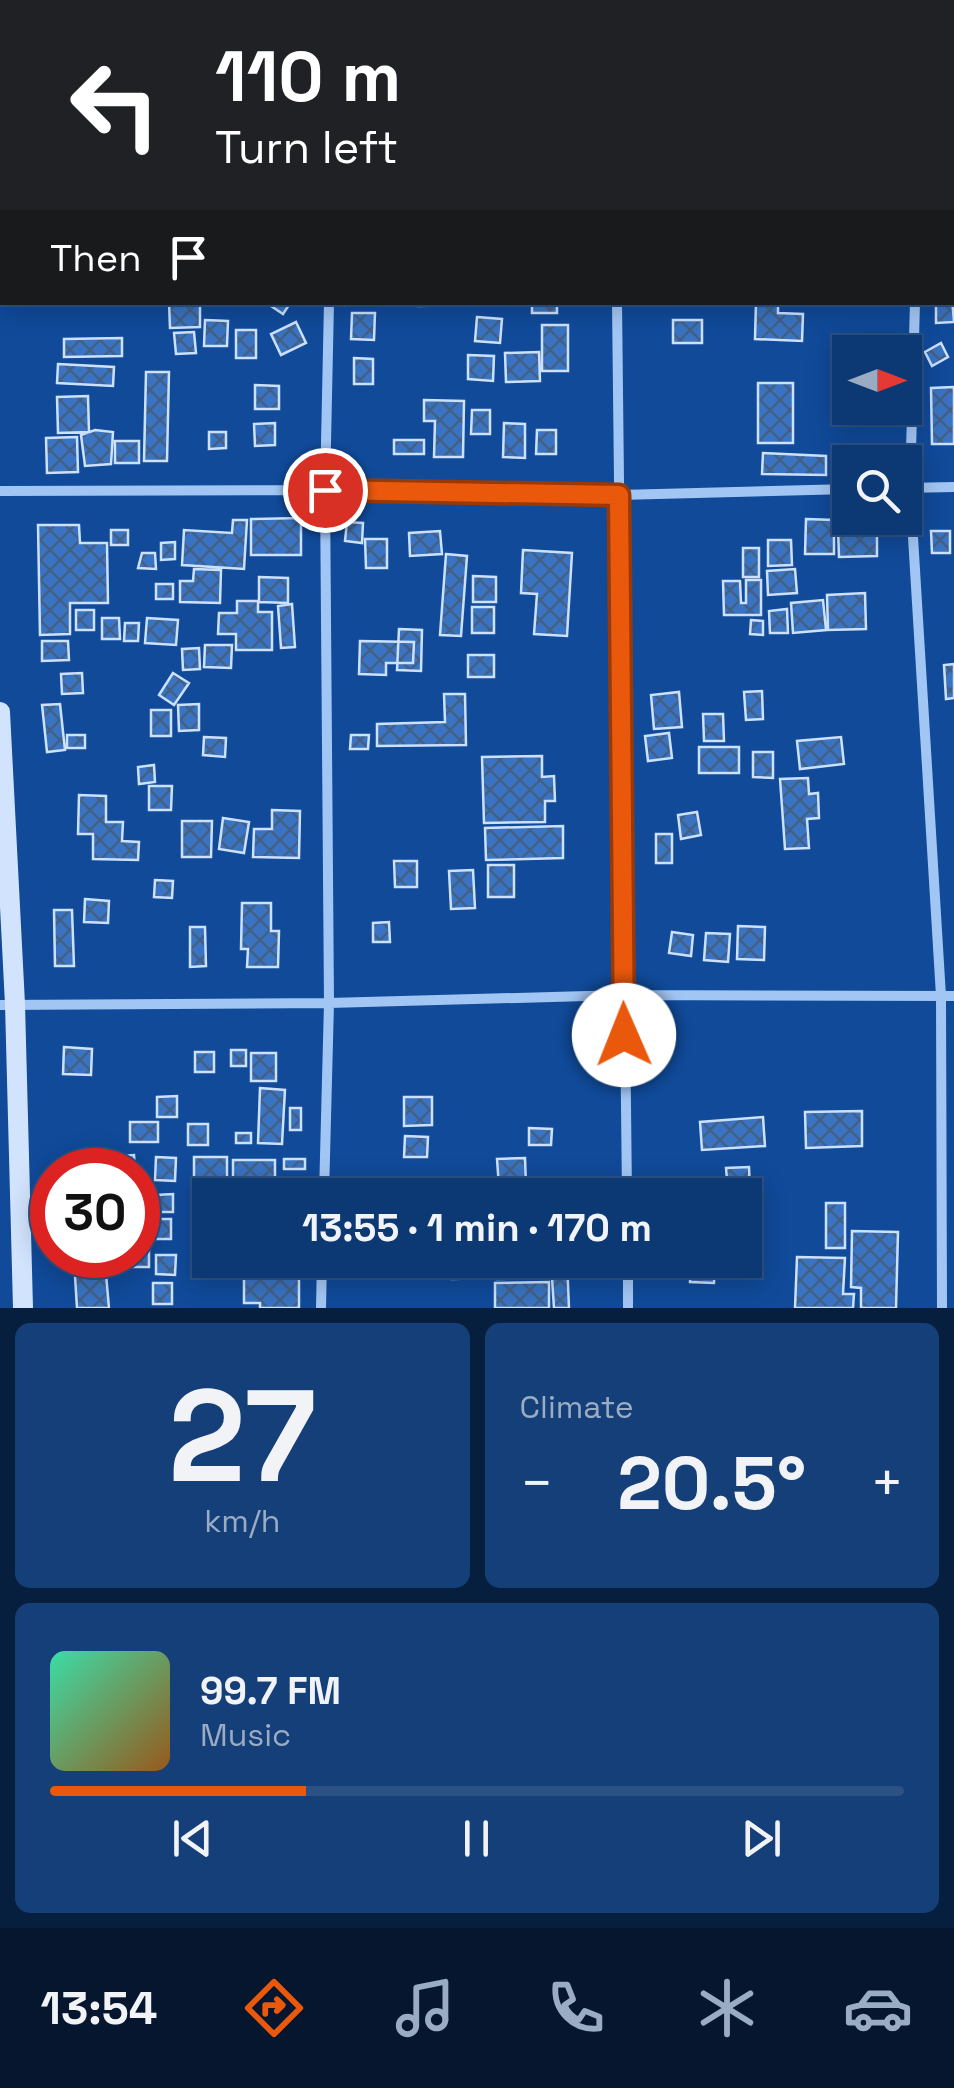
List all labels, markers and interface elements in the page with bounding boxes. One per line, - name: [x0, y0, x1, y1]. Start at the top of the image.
- text: 110 m: [215, 32, 401, 121]
- icon: left: [50, 40, 180, 170]
- text: Turn left: [215, 119, 398, 176]
- icon: arrive: [161, 230, 216, 285]
- text: Then: [50, 234, 141, 282]
- north arrow: [832, 335, 922, 425]
- map controls: [832, 335, 922, 535]
- button: search: [832, 445, 922, 535]
- pin: [283, 448, 368, 533]
- icon: arrive: [298, 463, 353, 518]
- position arrow: [572, 983, 676, 1087]
- speed limit sign: 30: [30, 1148, 160, 1278]
- text: 13:55 · 1 min · 170 m: [302, 1204, 652, 1252]
- text: 27: [168, 1353, 316, 1519]
- text: Climate: [520, 1387, 634, 1427]
- text: 20.5°: [617, 1435, 806, 1531]
- text: −: [520, 1448, 554, 1518]
- text: +: [870, 1448, 904, 1518]
- text: km/h: [204, 1501, 280, 1541]
- text: 99.7 FM: [200, 1667, 341, 1715]
- text: Music: [200, 1715, 291, 1755]
- icon: previous: [165, 1811, 220, 1866]
- icon: pause: [449, 1811, 504, 1866]
- icon: next: [734, 1811, 789, 1866]
- icon: directions: [239, 1973, 309, 2043]
- icon: music: [390, 1973, 460, 2043]
- icon: phone: [541, 1973, 611, 2043]
- icon: climate: [692, 1973, 762, 2043]
- icon: car: [843, 1973, 913, 2043]
- text: 13:54: [41, 1980, 157, 2037]

